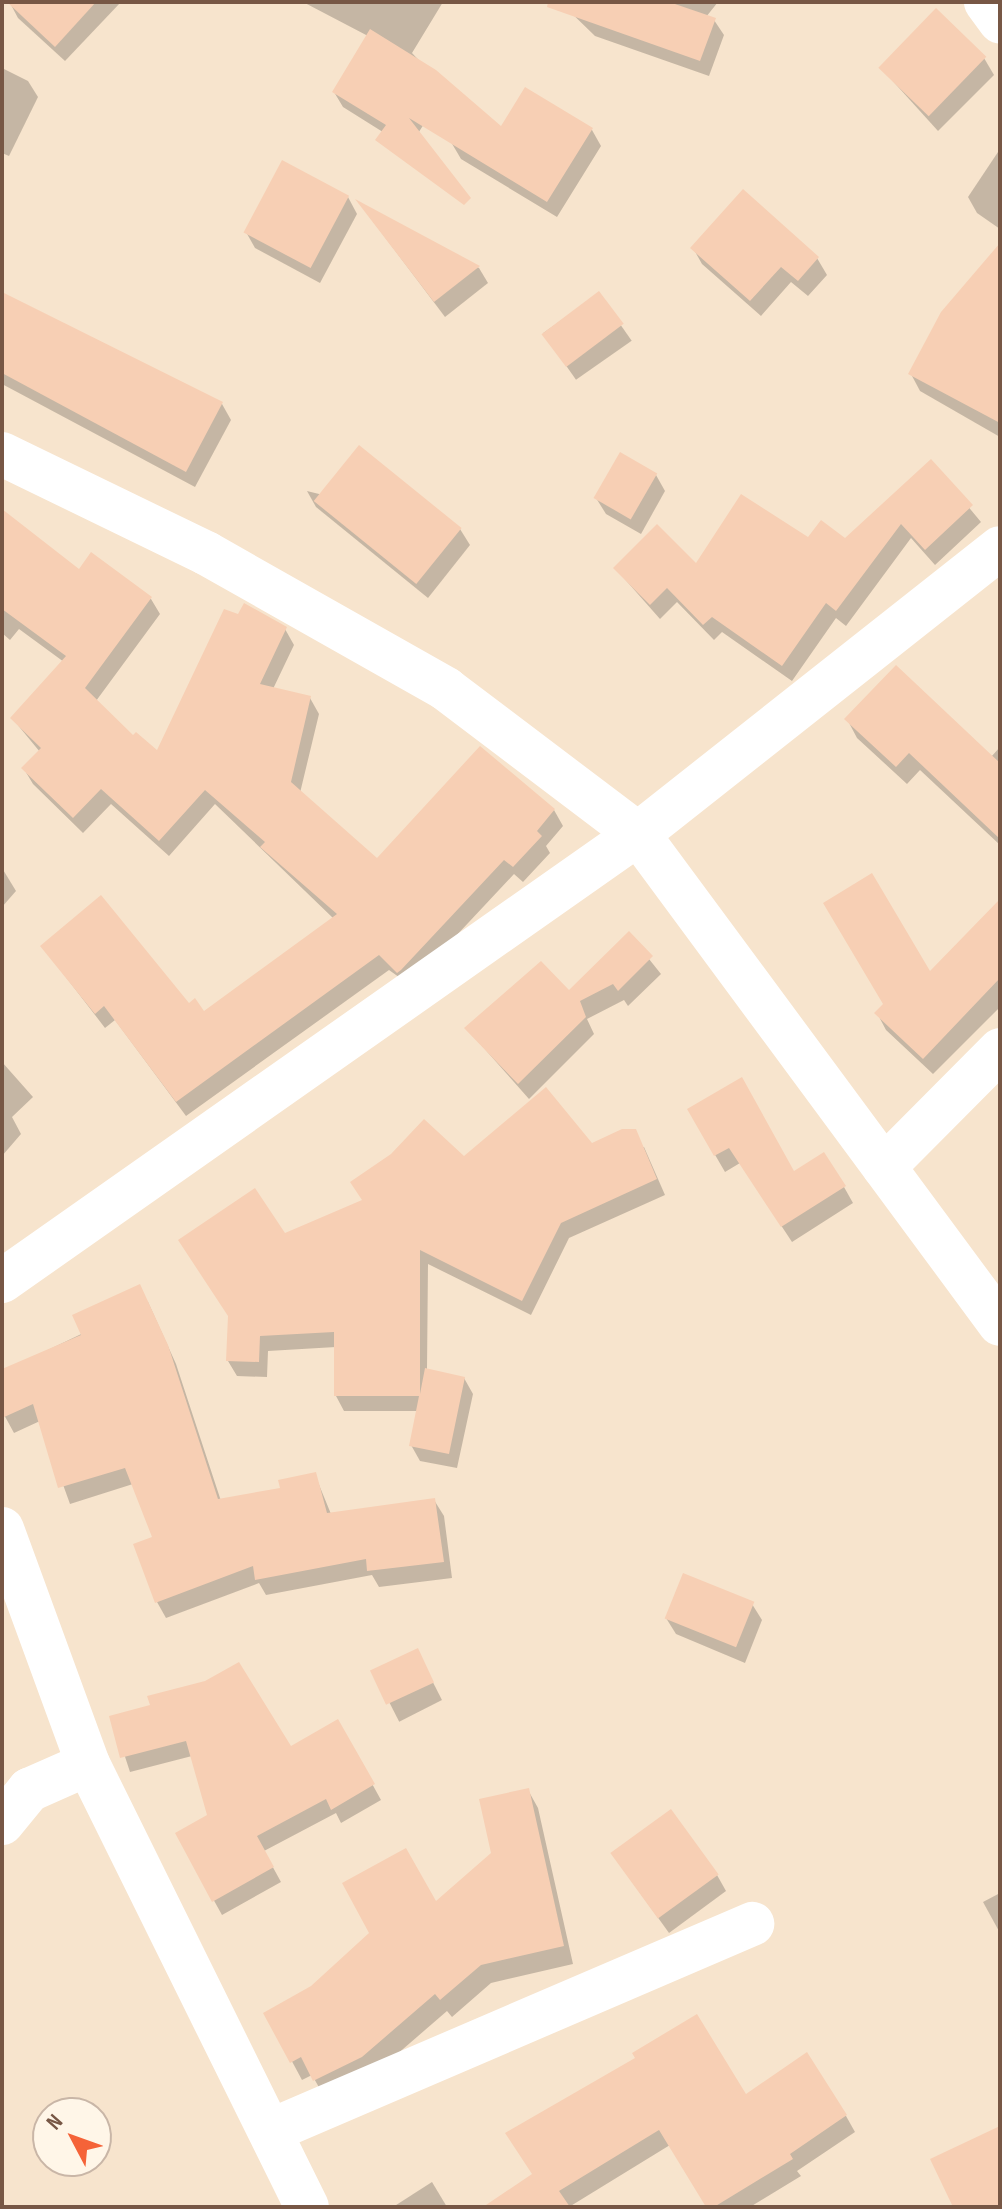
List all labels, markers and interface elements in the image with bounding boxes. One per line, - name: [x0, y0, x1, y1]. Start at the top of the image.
- north arrow: [32, 2097, 112, 2177]
- text: N: [41, 2109, 69, 2136]

